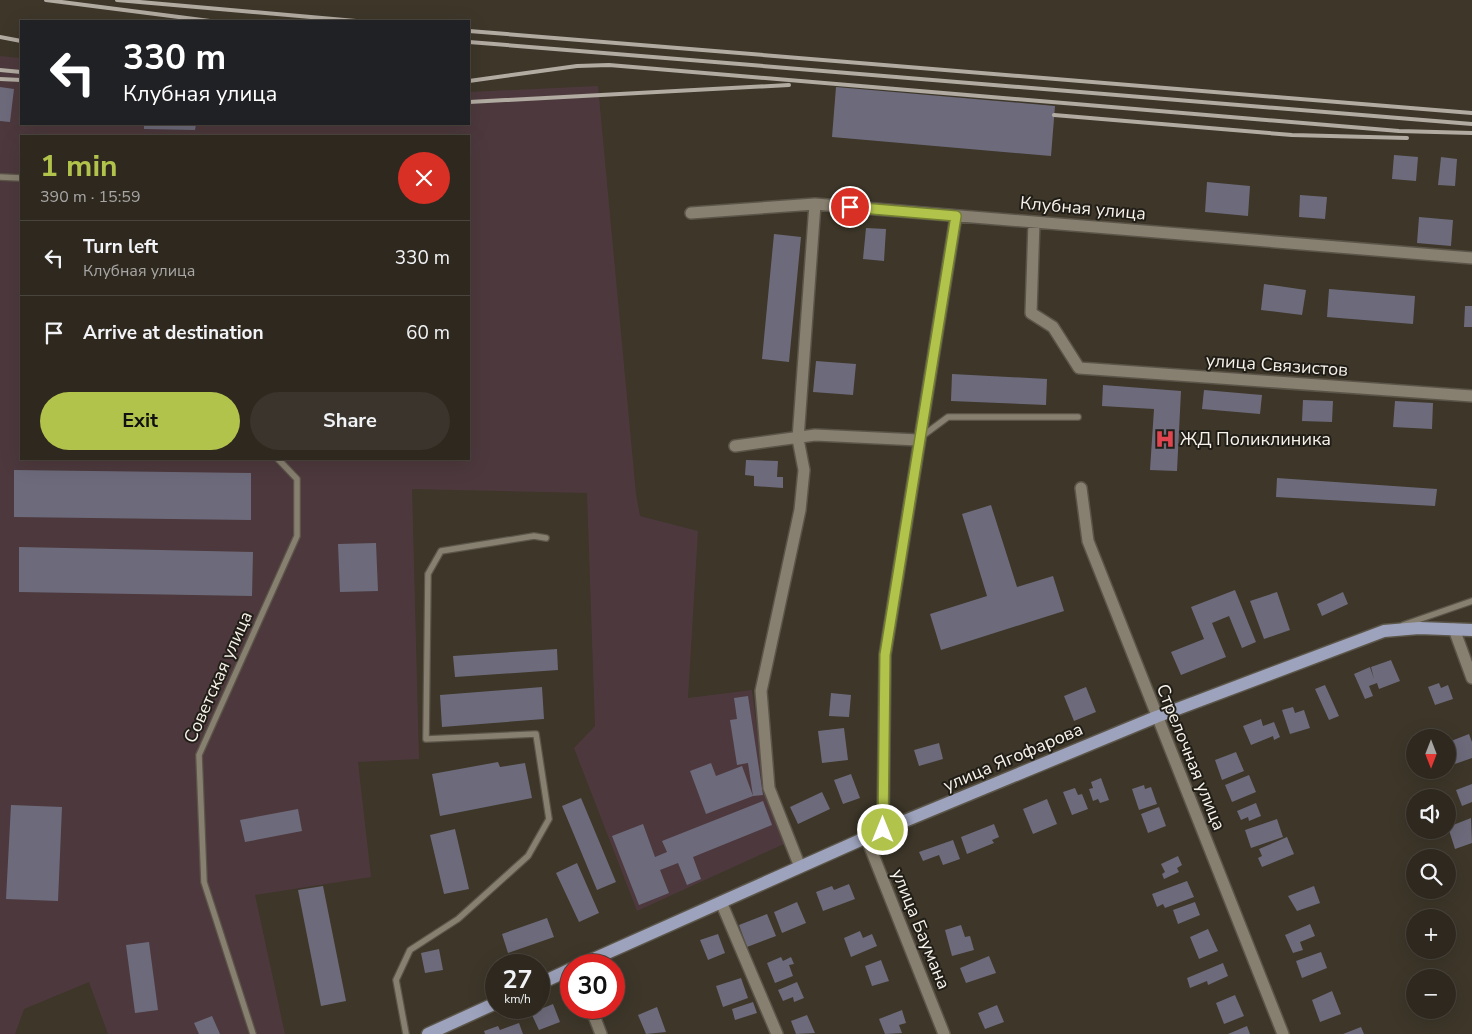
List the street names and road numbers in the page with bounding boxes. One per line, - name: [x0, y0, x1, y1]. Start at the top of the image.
- street label: Клубная улица: [1019, 191, 1147, 225]
- street label: улица Связистов: [1205, 348, 1349, 382]
- street label: Советская улица: [178, 607, 258, 747]
- street label: Стрелочная улица: [1151, 680, 1231, 834]
- street label: улица Ягофарова: [940, 717, 1086, 797]
- street label: улица Баумана: [886, 865, 956, 993]

